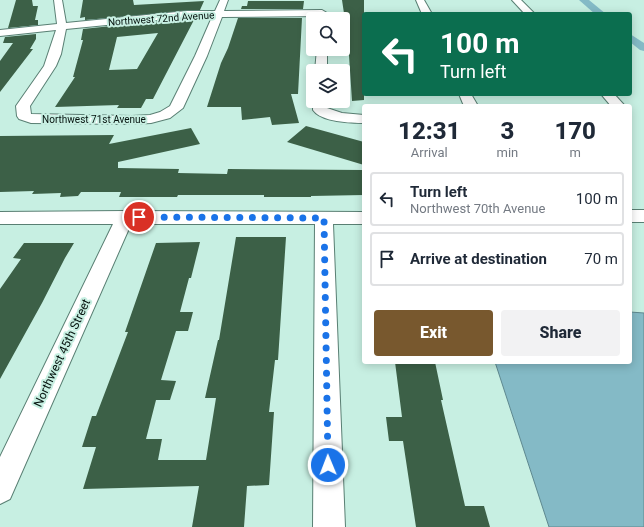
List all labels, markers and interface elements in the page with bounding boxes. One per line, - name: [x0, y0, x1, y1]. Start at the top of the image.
- street label: Northwest 72nd Avenue: [107, 9, 215, 28]
- map controls: [306, 12, 350, 108]
- button: search: [306, 12, 350, 56]
- text: 100 m: [440, 27, 519, 60]
- icon: left: [374, 28, 426, 80]
- text: Turn left: [440, 61, 506, 82]
- button: layers: [306, 64, 350, 108]
- street label: Northwest 71st Avenue: [42, 114, 146, 125]
- text: 12:31: [398, 117, 460, 145]
- text: 3: [500, 117, 514, 145]
- text: 170: [554, 117, 596, 145]
- text: Arrival: [411, 145, 448, 160]
- text: min: [497, 145, 518, 160]
- text: m: [569, 145, 581, 160]
- text: Turn left: [410, 183, 467, 201]
- icon: left: [376, 188, 398, 210]
- text: 100 m: [576, 190, 618, 208]
- pin: [122, 200, 156, 234]
- text: Northwest 70th Avenue: [410, 201, 545, 216]
- icon: arrive: [128, 206, 150, 228]
- icon: arrive: [376, 248, 398, 270]
- text: Arrive at destination: [410, 250, 547, 268]
- text: 70 m: [584, 250, 618, 268]
- street label: Northwest 45th Street: [31, 297, 93, 409]
- button: Exit: [374, 310, 493, 356]
- button: Share: [501, 310, 620, 356]
- position arrow: [307, 444, 349, 486]

